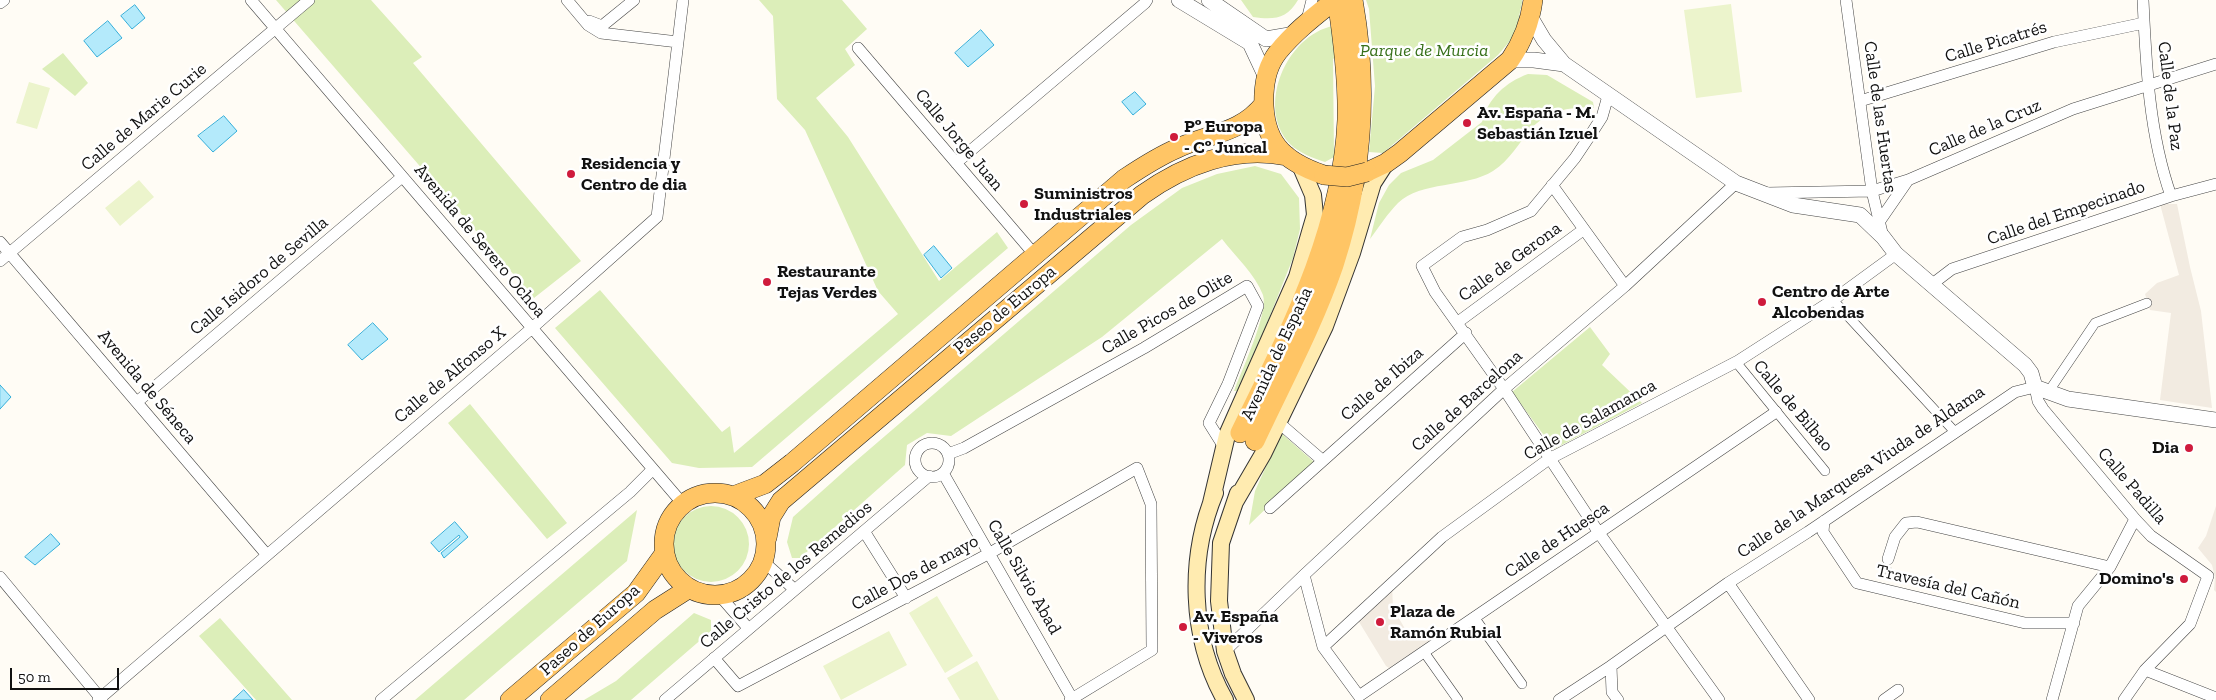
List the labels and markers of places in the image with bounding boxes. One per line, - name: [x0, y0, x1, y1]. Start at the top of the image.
- place label: Av. España - M. Sebastián Izuel: [1477, 102, 1598, 144]
- place label: Pº Europa - Cº Juncal: [1184, 116, 1267, 158]
- marker: Av. España - M. Sebastián Izuel: [1461, 117, 1473, 129]
- marker: Pº Europa - Cº Juncal: [1168, 131, 1180, 143]
- place label: Residencia y Centro de dia: [581, 153, 687, 195]
- marker: Residencia y Centro de dia: [565, 168, 577, 180]
- place label: Suministros Industriales: [1034, 183, 1133, 225]
- marker: Suministros Industriales: [1018, 198, 1030, 210]
- place label: Restaurante Tejas Verdes: [777, 261, 877, 304]
- marker: Restaurante Tejas Verdes: [761, 276, 773, 288]
- place label: Centro de Arte Alcobendas: [1772, 281, 1889, 324]
- marker: Centro de Arte Alcobendas: [1756, 296, 1768, 308]
- place label: Dia: [2152, 437, 2179, 459]
- marker: Dia: [2183, 442, 2195, 454]
- place label: Domino's: [2099, 568, 2174, 590]
- marker: Domino's: [2178, 573, 2190, 585]
- place label: Plaza de Ramón Rubial: [1390, 601, 1501, 644]
- place label: Av. España - Viveros: [1193, 606, 1279, 649]
- marker: Plaza de Ramón Rubial: [1374, 616, 1386, 628]
- marker: Av. España - Viveros: [1177, 621, 1189, 633]

